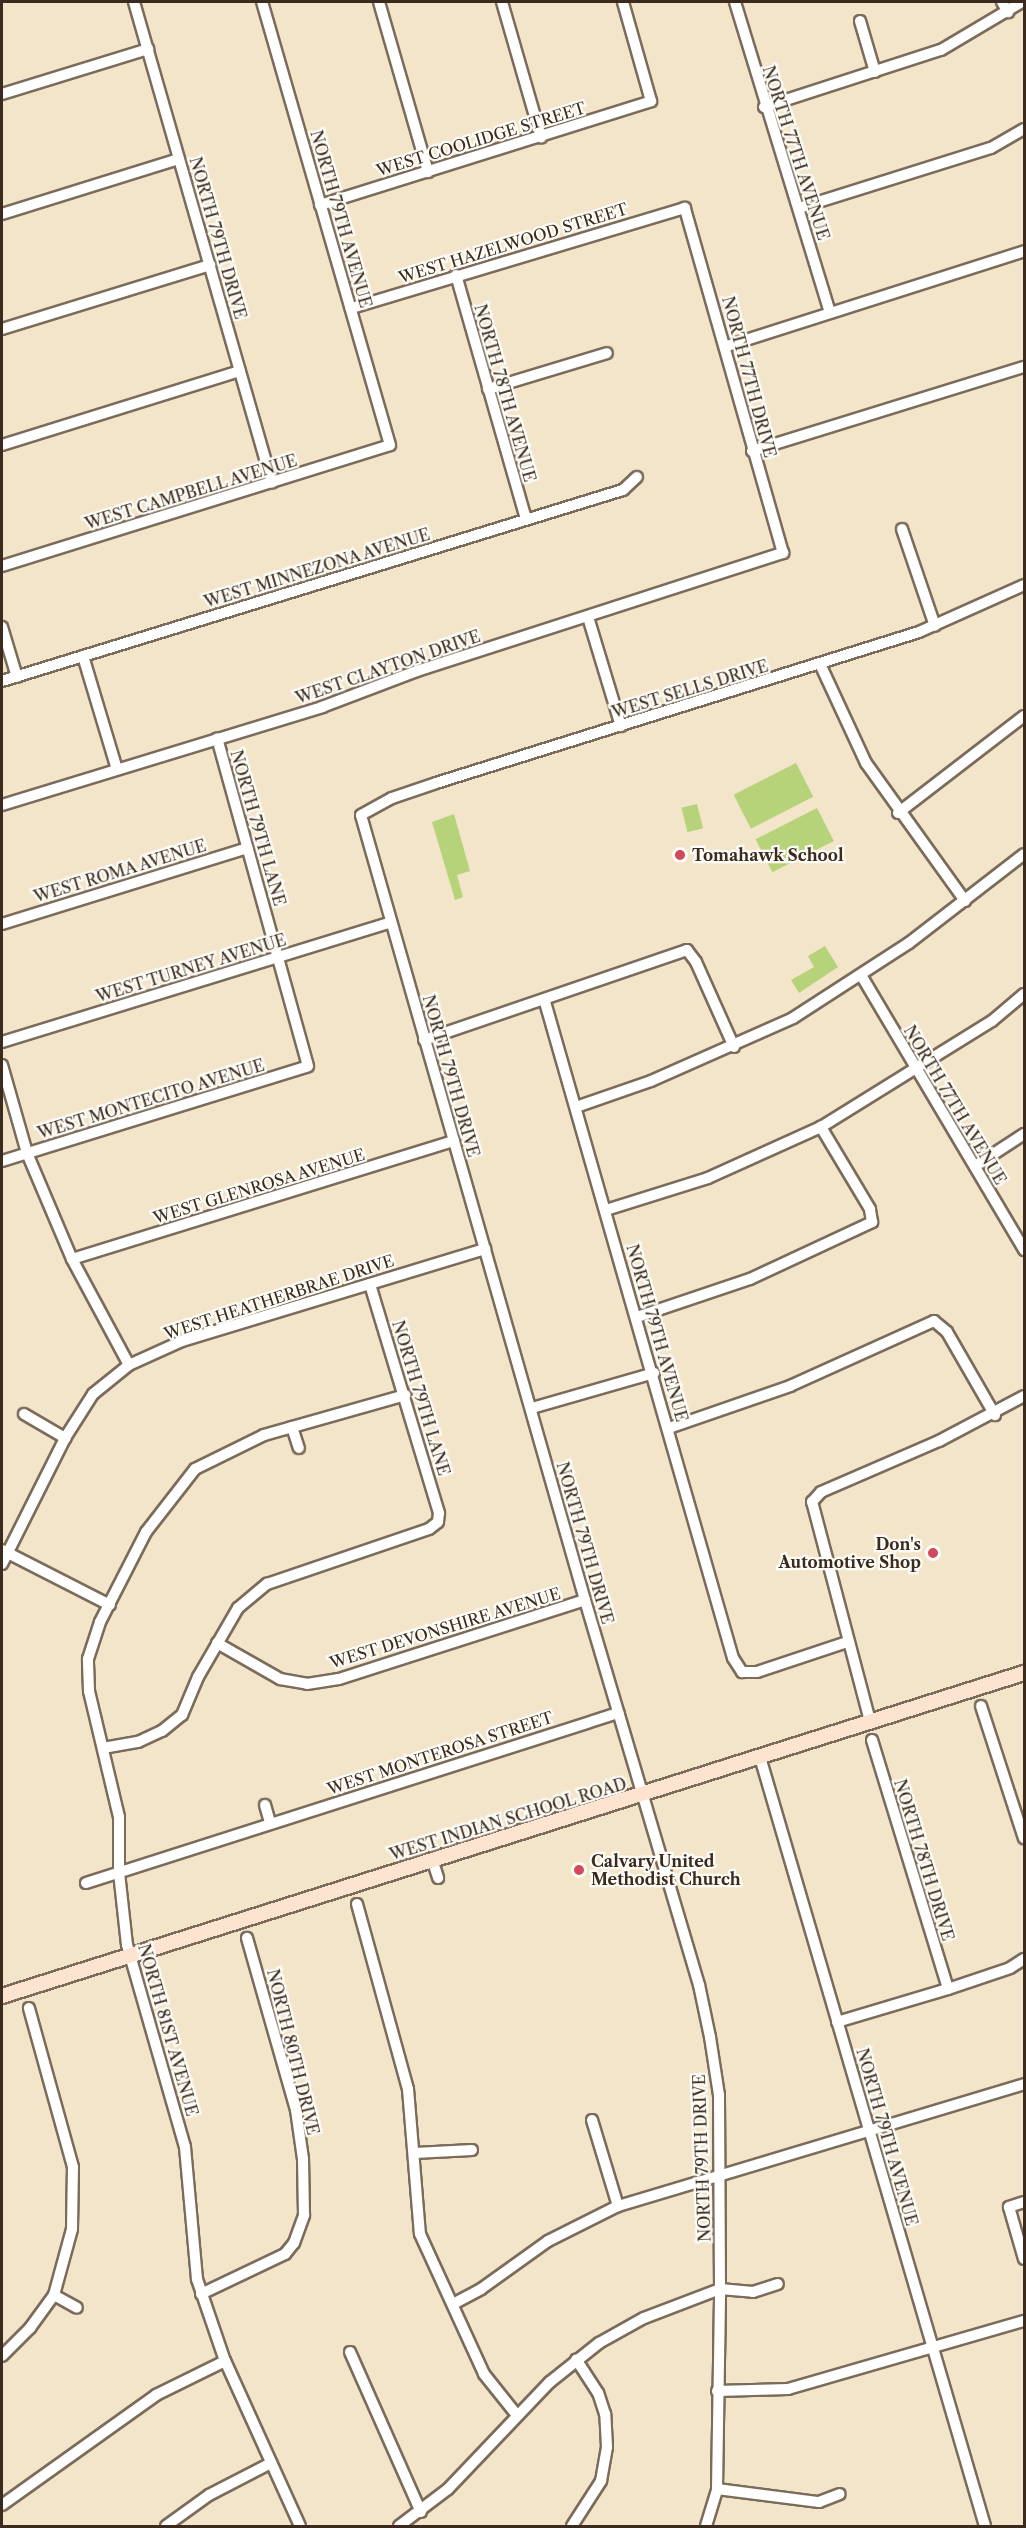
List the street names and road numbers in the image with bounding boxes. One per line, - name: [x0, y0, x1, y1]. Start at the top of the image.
- street label: NORTH 77TH AVENUE: [759, 63, 833, 243]
- street label: WEST COOLIDGE STREET: [374, 98, 588, 180]
- street label: NORTH 79TH AVENUE: [306, 128, 376, 310]
- street label: NORTH 79TH DRIVE: [186, 155, 250, 321]
- street label: WEST HAZELWOOD STREET: [396, 199, 630, 287]
- street label: NORTH 77TH DRIVE: [718, 294, 780, 460]
- street label: NORTH 78TH AVENUE: [470, 302, 540, 484]
- street label: WEST CAMPBELL AVENUE: [82, 450, 300, 534]
- street label: WEST MINNEZONA AVENUE: [201, 524, 433, 612]
- street label: WEST CLAYTON DRIVE: [293, 626, 483, 708]
- street label: WEST SELLS DRIVE: [609, 656, 771, 722]
- street label: NORTH 79TH LANE: [227, 748, 289, 908]
- street label: WEST ROMA AVENUE: [31, 835, 209, 907]
- street label: WEST TURNEY AVENUE: [93, 930, 289, 1006]
- street label: NORTH 79TH DRIVE: [419, 993, 483, 1159]
- street label: NORTH 77TH AVENUE: [900, 1022, 1010, 1188]
- street label: WEST MONTECITO AVENUE: [35, 1055, 267, 1143]
- street label: WEST GLENROSA AVENUE: [150, 1144, 368, 1228]
- street label: NORTH 79TH AVENUE: [622, 1242, 692, 1424]
- street label: WEST HEATHERBRAE DRIVE: [161, 1251, 397, 1343]
- street label: NORTH 79TH LANE: [388, 1318, 454, 1478]
- street label: NORTH 79TH DRIVE: [553, 1460, 617, 1626]
- street label: WEST DEVONSHIRE AVENUE: [327, 1583, 563, 1673]
- street label: WEST MONTEROSA STREET: [324, 1707, 556, 1799]
- street label: WEST INDIAN SCHOOL ROAD: [387, 1774, 629, 1864]
- street label: NORTH 78TH DRIVE: [890, 1777, 958, 1943]
- street label: NORTH 81ST AVENUE: [134, 1941, 202, 2119]
- street label: NORTH 80TH DRIVE: [263, 1967, 323, 2137]
- street label: NORTH 79TH AVENUE: [852, 2046, 922, 2228]
- street label: NORTH 79TH DRIVE: [689, 2074, 715, 2242]

